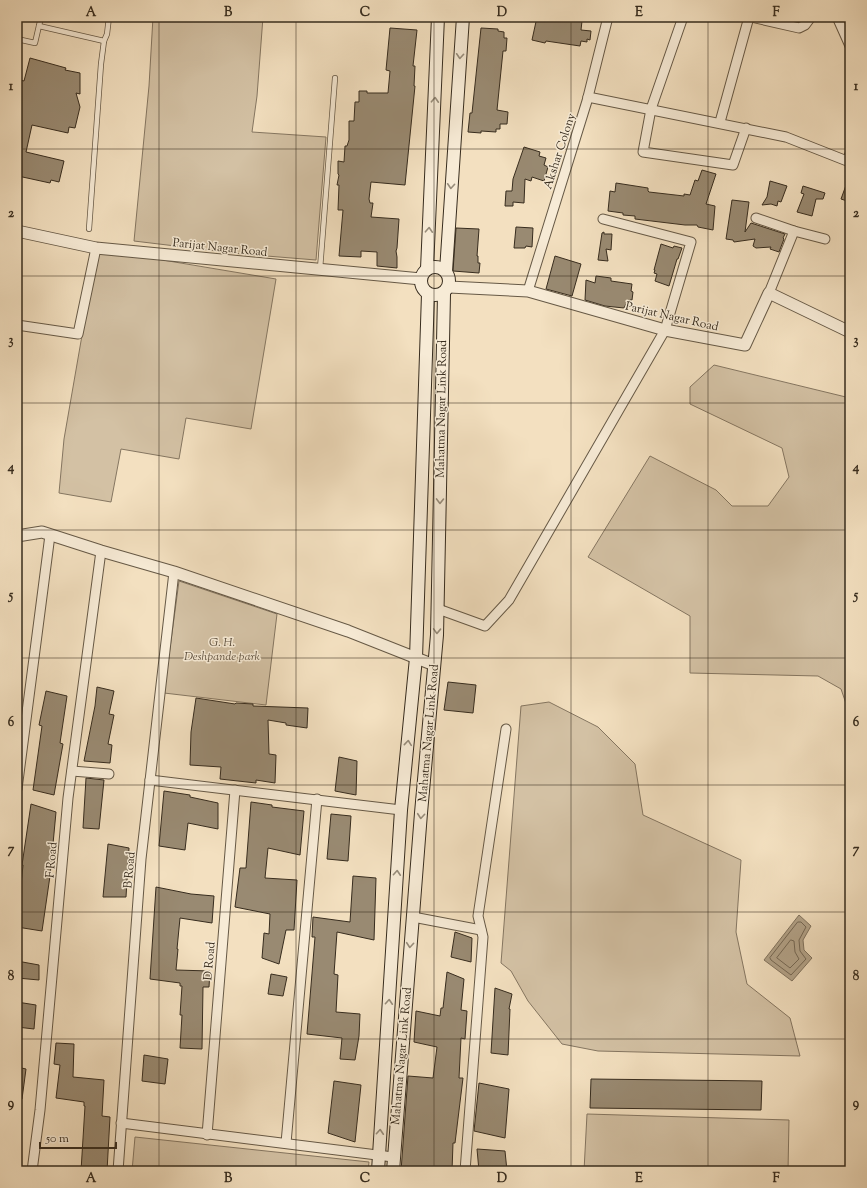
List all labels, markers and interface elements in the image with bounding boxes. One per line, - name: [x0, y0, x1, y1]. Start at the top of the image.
- text: A: [86, 4, 97, 22]
- text: B: [224, 4, 233, 22]
- text: C: [360, 4, 370, 22]
- text: D: [497, 4, 507, 22]
- text: E: [635, 4, 643, 22]
- text: F: [772, 4, 780, 22]
- one-way arrow: [456, 53, 465, 59]
- text: 1: [9, 78, 14, 96]
- text: 1: [854, 78, 859, 96]
- one-way arrow: [430, 97, 439, 103]
- street label: Akshar Colony: [539, 111, 581, 192]
- one-way arrow: [447, 183, 456, 189]
- text: 2: [8, 205, 15, 223]
- text: 2: [853, 205, 860, 223]
- one-way arrow: [425, 227, 433, 233]
- street label: Parijat Nagar Road: [172, 234, 268, 262]
- street label: Parijat Nagar Road: [623, 297, 720, 337]
- text: 3: [8, 332, 14, 350]
- text: 3: [853, 332, 859, 350]
- street label: Mahatma Nagar Link Road: [432, 340, 452, 478]
- text: 4: [7, 459, 15, 477]
- text: 4: [852, 459, 860, 477]
- one-way arrow: [436, 498, 444, 504]
- text: 5: [8, 587, 14, 605]
- text: 5: [853, 587, 859, 605]
- one-way arrow: [433, 628, 441, 634]
- park label: G. H. Deshpande park: [184, 634, 261, 666]
- street label: Mahatma Nagar Link Road: [414, 663, 444, 803]
- text: 6: [8, 714, 15, 732]
- text: 6: [853, 714, 860, 732]
- one-way arrow: [403, 740, 412, 746]
- one-way arrow: [416, 813, 425, 819]
- text: 7: [8, 841, 15, 859]
- street label: F Road: [41, 841, 63, 879]
- text: 7: [853, 841, 860, 859]
- street label: B Road: [119, 851, 141, 889]
- one-way arrow: [393, 870, 402, 876]
- street label: D Road: [199, 941, 221, 981]
- one-way arrow: [406, 942, 415, 948]
- text: 8: [8, 968, 15, 986]
- text: 8: [853, 968, 860, 986]
- street label: Mahatma Nagar Link Road: [387, 986, 417, 1126]
- one-way arrow: [384, 999, 393, 1005]
- text: 9: [8, 1095, 15, 1113]
- text: 9: [853, 1095, 860, 1113]
- scale bar: [40, 1124, 116, 1150]
- one-way arrow: [376, 1129, 385, 1135]
- text: 50 m: [45, 1130, 69, 1148]
- text: A: [86, 1170, 97, 1188]
- text: B: [224, 1170, 233, 1188]
- text: C: [360, 1170, 370, 1188]
- text: D: [497, 1170, 507, 1188]
- text: E: [635, 1170, 643, 1188]
- text: F: [772, 1170, 780, 1188]

